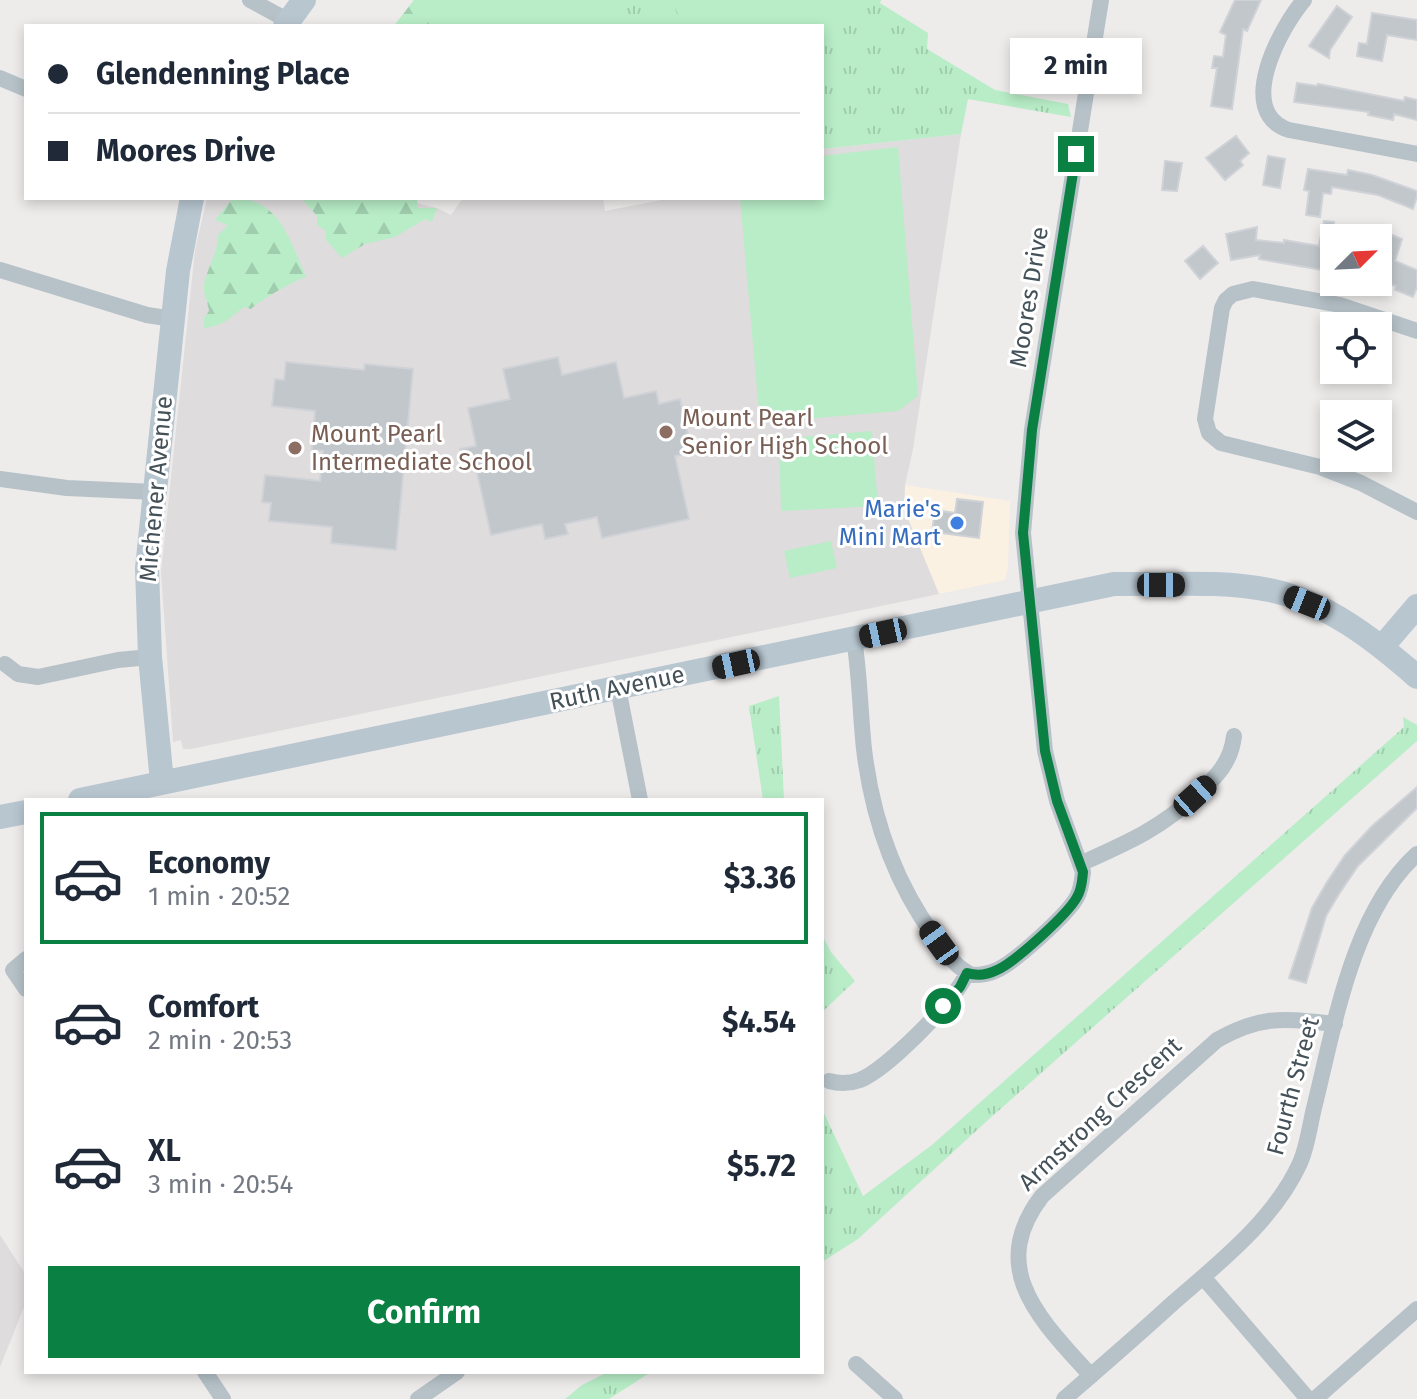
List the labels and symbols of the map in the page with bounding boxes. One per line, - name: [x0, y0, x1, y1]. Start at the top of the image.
- callout: 2 min: [1010, 38, 1142, 94]
- route end: [1058, 136, 1094, 172]
- north arrow: [1320, 224, 1392, 296]
- street label: Moores Drive: [1004, 225, 1054, 369]
- street label: Michener Avenue: [134, 395, 178, 583]
- place label: Mount Pearl Senior High School: [682, 404, 888, 460]
- place label: Mount Pearl Intermediate School: [311, 420, 532, 476]
- marker: Mount Pearl Senior High School: [657, 423, 675, 441]
- marker: Mount Pearl Intermediate School: [286, 439, 304, 457]
- place label: Marie's Mini Mart: [839, 495, 941, 551]
- marker: Marie's Mini Mart: [948, 514, 966, 532]
- car: [1137, 573, 1185, 597]
- car: [1280, 583, 1334, 623]
- car: [857, 616, 909, 650]
- car: [710, 647, 762, 681]
- street label: Ruth Avenue: [547, 660, 687, 716]
- car: [1169, 771, 1221, 821]
- car: [915, 917, 963, 969]
- route start: [925, 988, 961, 1024]
- street label: Fourth Street: [1261, 1013, 1325, 1158]
- street label: Armstrong Crescent: [1013, 1031, 1187, 1196]

